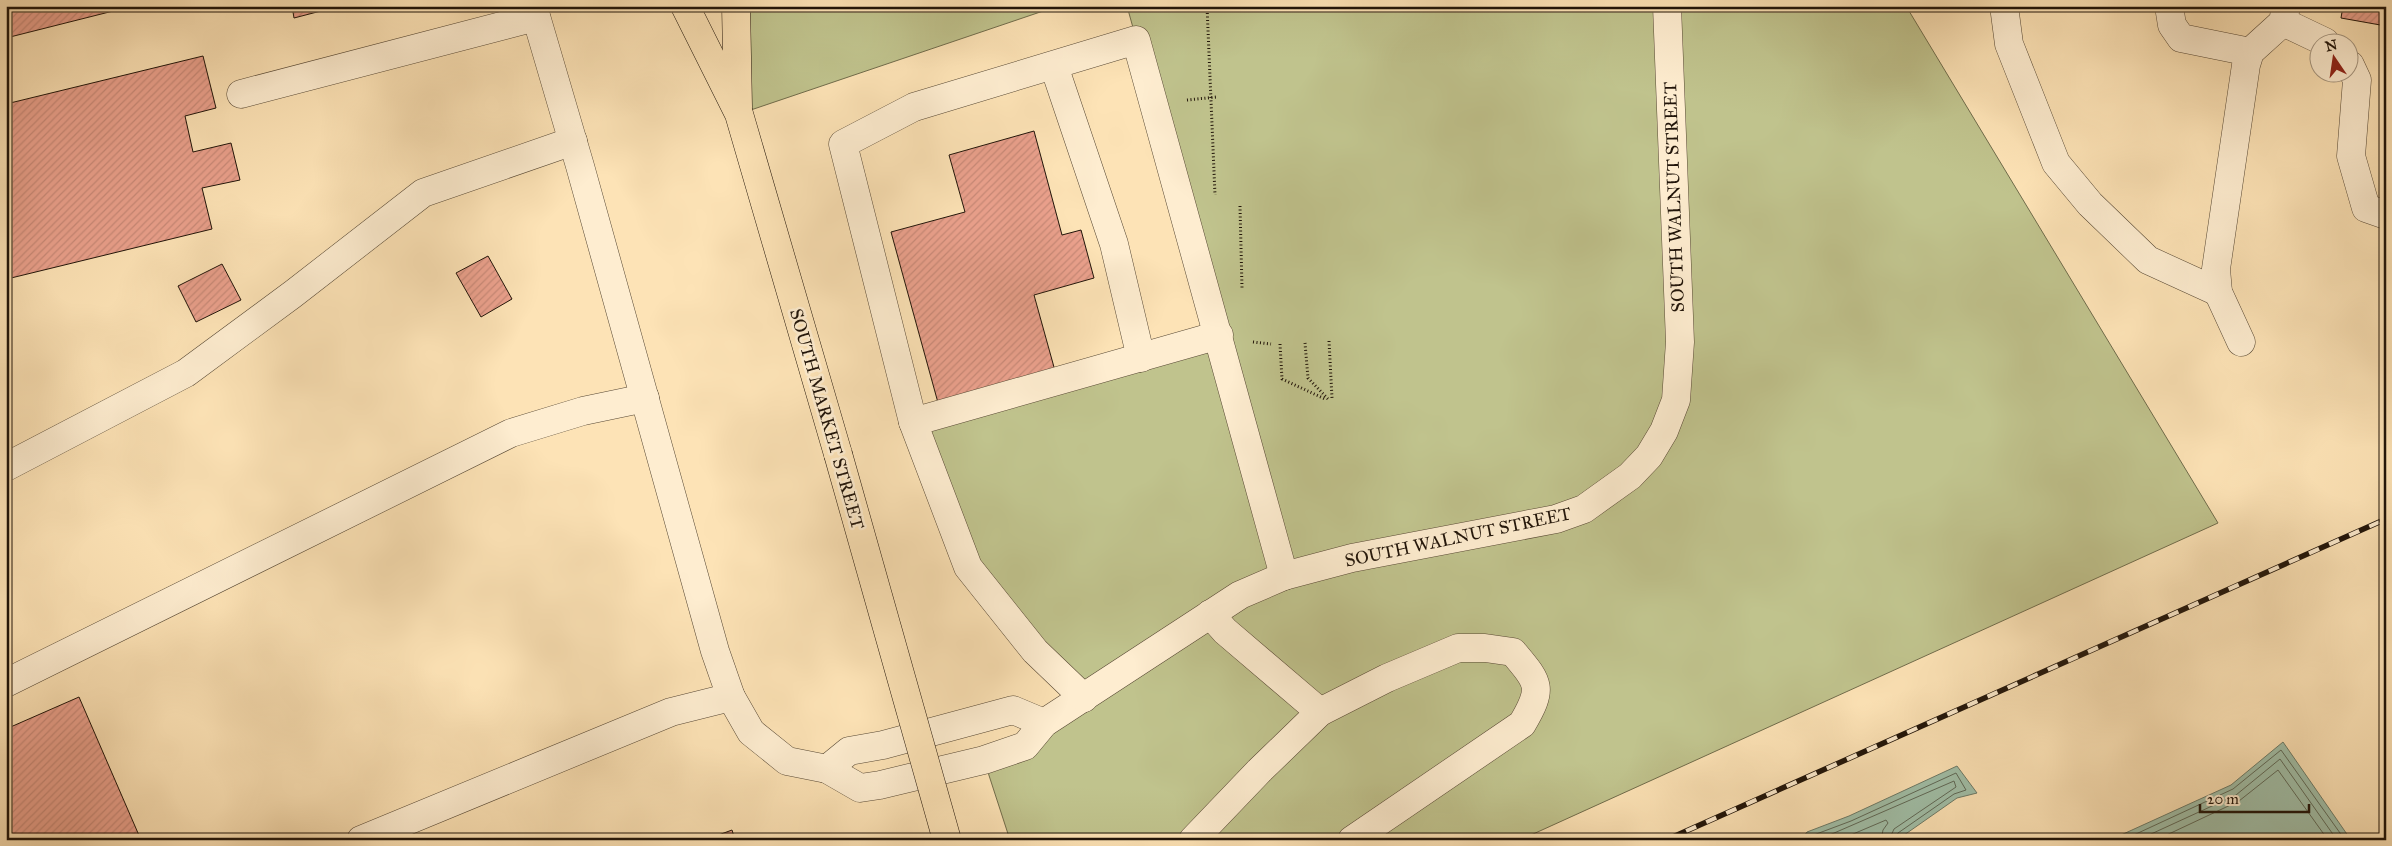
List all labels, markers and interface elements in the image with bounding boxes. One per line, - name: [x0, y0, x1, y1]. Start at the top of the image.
- north arrow: [2310, 32, 2360, 82]
- text: N: [2323, 36, 2339, 55]
- street label: SOUTH WALNUT STREET: [1659, 81, 1689, 313]
- street label: SOUTH MARKET STREET: [785, 306, 869, 532]
- street label: SOUTH WALNUT STREET: [1343, 502, 1573, 572]
- scale bar: [2200, 781, 2308, 813]
- text: 20 m: [2207, 790, 2239, 808]

